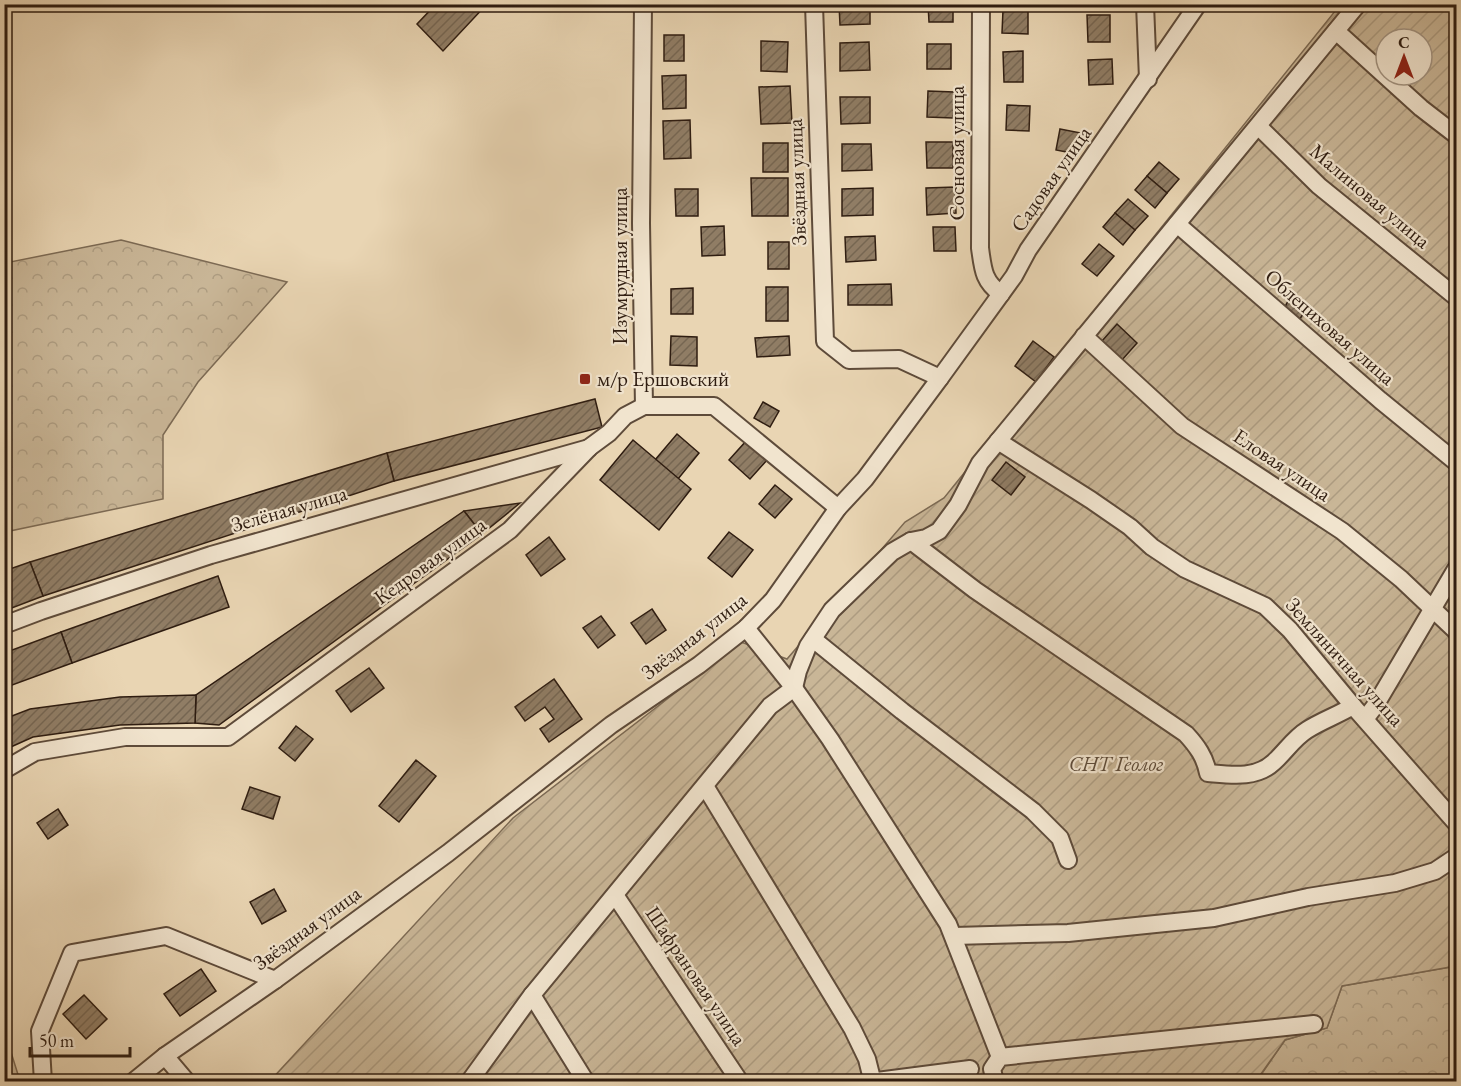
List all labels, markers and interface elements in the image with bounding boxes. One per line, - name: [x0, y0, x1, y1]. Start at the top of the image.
- north arrow: [1374, 27, 1434, 87]
- text: С: [1398, 32, 1410, 53]
- street label: Сосновая улица: [943, 85, 970, 220]
- street label: Звёздная улица: [781, 117, 812, 246]
- street label: Садовая улица: [1004, 120, 1097, 237]
- street label: Малиновая улица: [1304, 137, 1437, 254]
- street label: Изумрудная улица: [606, 187, 633, 345]
- street label: Облепиховая улица: [1260, 263, 1402, 391]
- place label: м/р Ершовский: [597, 365, 729, 392]
- marker: м/р Ершовский: [578, 372, 592, 386]
- street label: Еловая улица: [1228, 422, 1337, 508]
- street label: Зелёная улица: [228, 479, 350, 538]
- street label: Кедровая улица: [368, 510, 492, 610]
- street label: Звёздная улица: [635, 585, 753, 685]
- street label: Земляничная улица: [1280, 591, 1411, 732]
- park label: СНТ Геолог: [1069, 750, 1164, 777]
- street label: Звёздная улица: [247, 879, 367, 976]
- street label: Шафрановая улица: [640, 901, 753, 1051]
- scale bar: [30, 1020, 130, 1058]
- text: 50 m: [39, 1029, 74, 1052]

